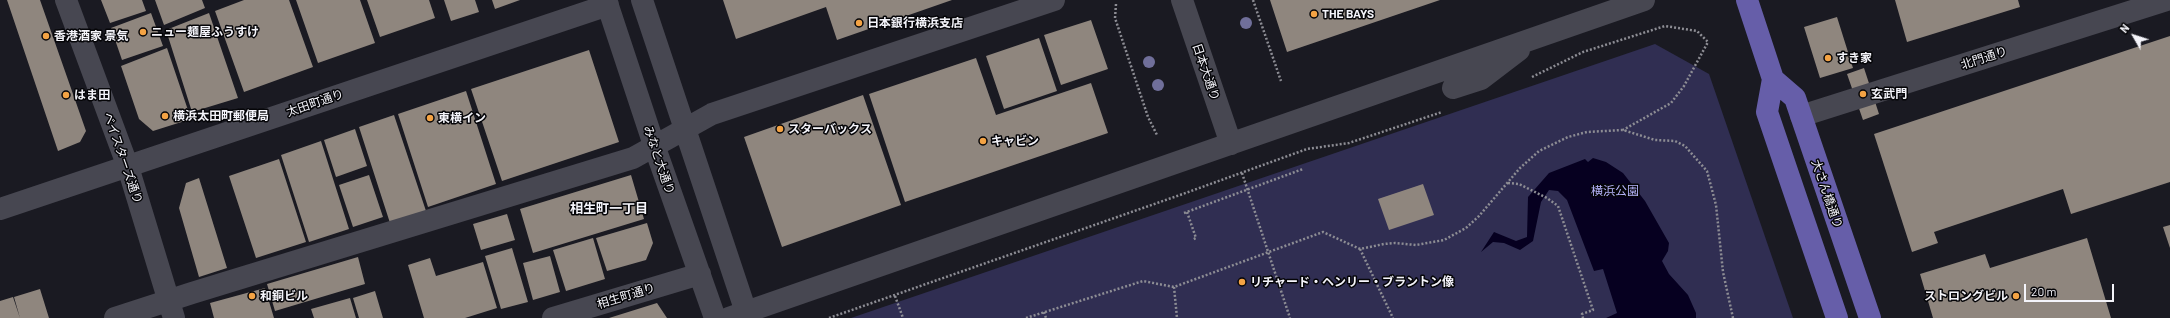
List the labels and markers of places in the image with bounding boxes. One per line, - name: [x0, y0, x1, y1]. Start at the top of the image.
- place label: THE BAYS: [1322, 7, 1374, 21]
- marker: THE BAYS: [1309, 9, 1319, 19]
- place label: 日本銀行横浜支店: [867, 16, 963, 30]
- marker: 日本銀行横浜支店: [854, 18, 864, 28]
- place label: ニュー麺屋ふうすけ: [151, 25, 259, 39]
- marker: ニュー麺屋ふうすけ: [138, 27, 148, 37]
- place label: 香港酒家 景気: [54, 29, 128, 43]
- marker: 香港酒家 景気: [41, 31, 51, 41]
- place label: すき家: [1836, 51, 1872, 65]
- marker: すき家: [1823, 53, 1833, 63]
- place label: 玄武門: [1871, 87, 1907, 101]
- place label: はま田: [74, 88, 110, 102]
- marker: 玄武門: [1858, 89, 1868, 99]
- marker: はま田: [61, 90, 71, 100]
- place label: 横浜太田町郵便局: [173, 109, 269, 123]
- marker: 横浜太田町郵便局: [160, 111, 170, 121]
- place label: 東横イン: [438, 111, 486, 125]
- marker: 東横イン: [425, 113, 435, 123]
- place label: スターバックス: [788, 122, 872, 136]
- marker: スターバックス: [775, 124, 785, 134]
- place label: キャビン: [991, 134, 1039, 148]
- marker: キャビン: [978, 136, 988, 146]
- place label: リチャード・ヘンリー・ブラントン像: [1250, 275, 1454, 289]
- marker: リチャード・ヘンリー・ブラントン像: [1237, 277, 1247, 287]
- place label: 和銅ビル: [260, 289, 308, 303]
- place label: ストロングビル: [1924, 289, 2008, 303]
- marker: 和銅ビル: [247, 291, 257, 301]
- marker: ストロングビル: [2011, 291, 2021, 301]

